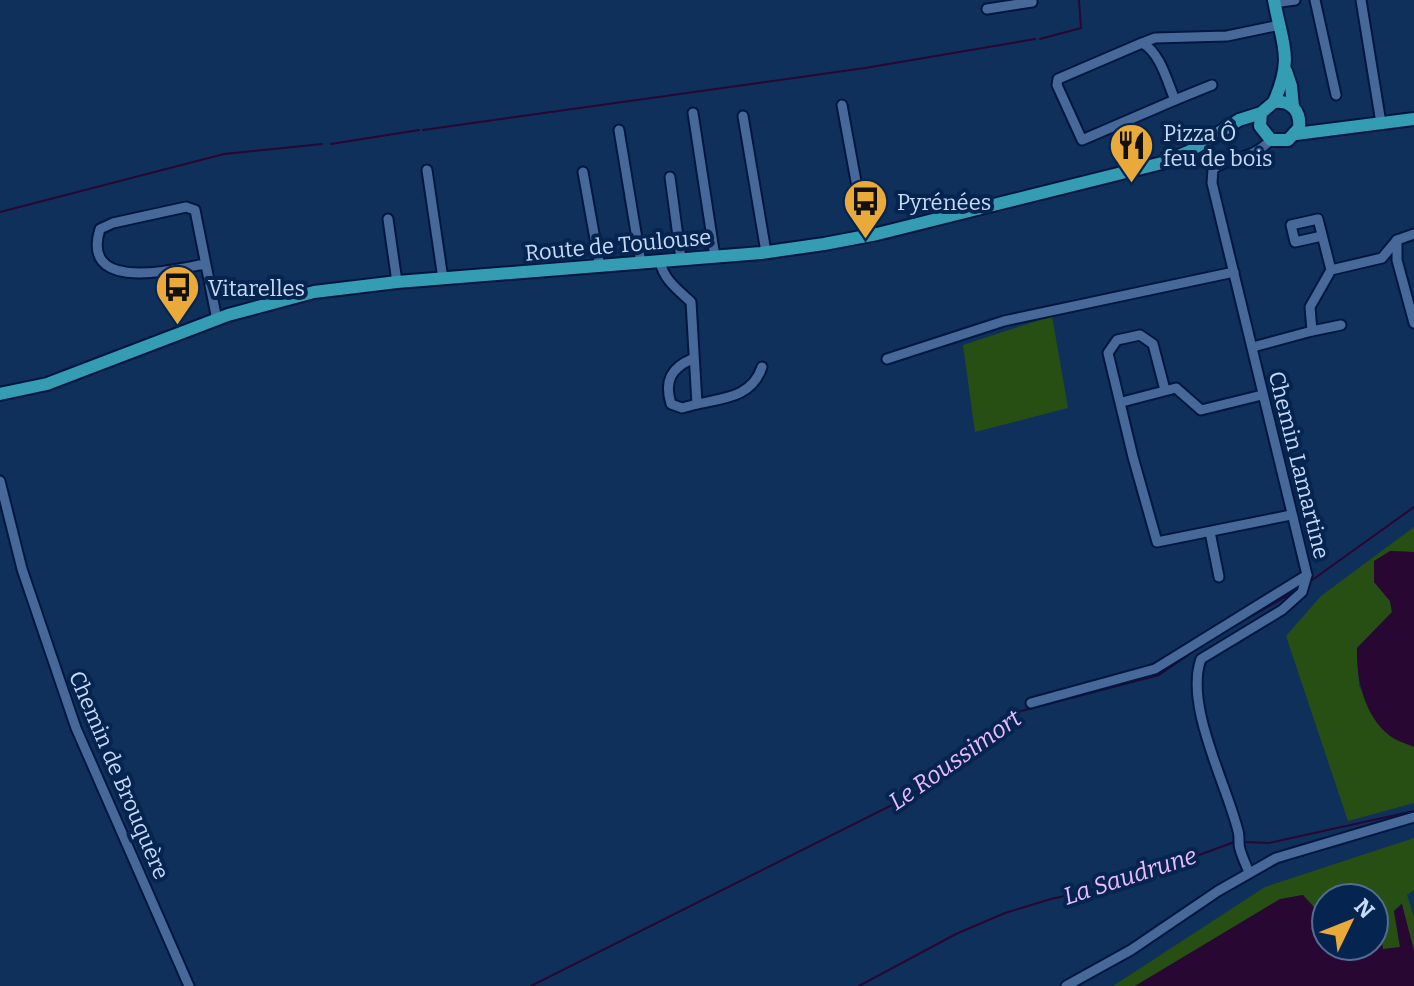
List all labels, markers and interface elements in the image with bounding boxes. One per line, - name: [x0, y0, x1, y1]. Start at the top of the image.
- place label: Pizza Ô feu de bois: [1163, 120, 1272, 172]
- restaurant icon: Pizza Ô feu de bois: [1108, 122, 1156, 185]
- bus stop icon: Pyrénées: [842, 178, 890, 241]
- place label: Pyrénées: [897, 189, 991, 216]
- street label: Route de Toulouse: [524, 223, 712, 267]
- bus stop icon: Vitarelles: [153, 264, 201, 327]
- place label: Vitarelles: [208, 275, 305, 302]
- street label: Chemin Lamartine: [1263, 368, 1335, 562]
- street label: Chemin de Brouquère: [63, 667, 175, 883]
- water label: Le Roussimort: [884, 704, 1027, 816]
- water label: La Saudrune: [1060, 841, 1200, 911]
- north arrow: [1310, 882, 1390, 962]
- text: N: [1349, 893, 1380, 924]

